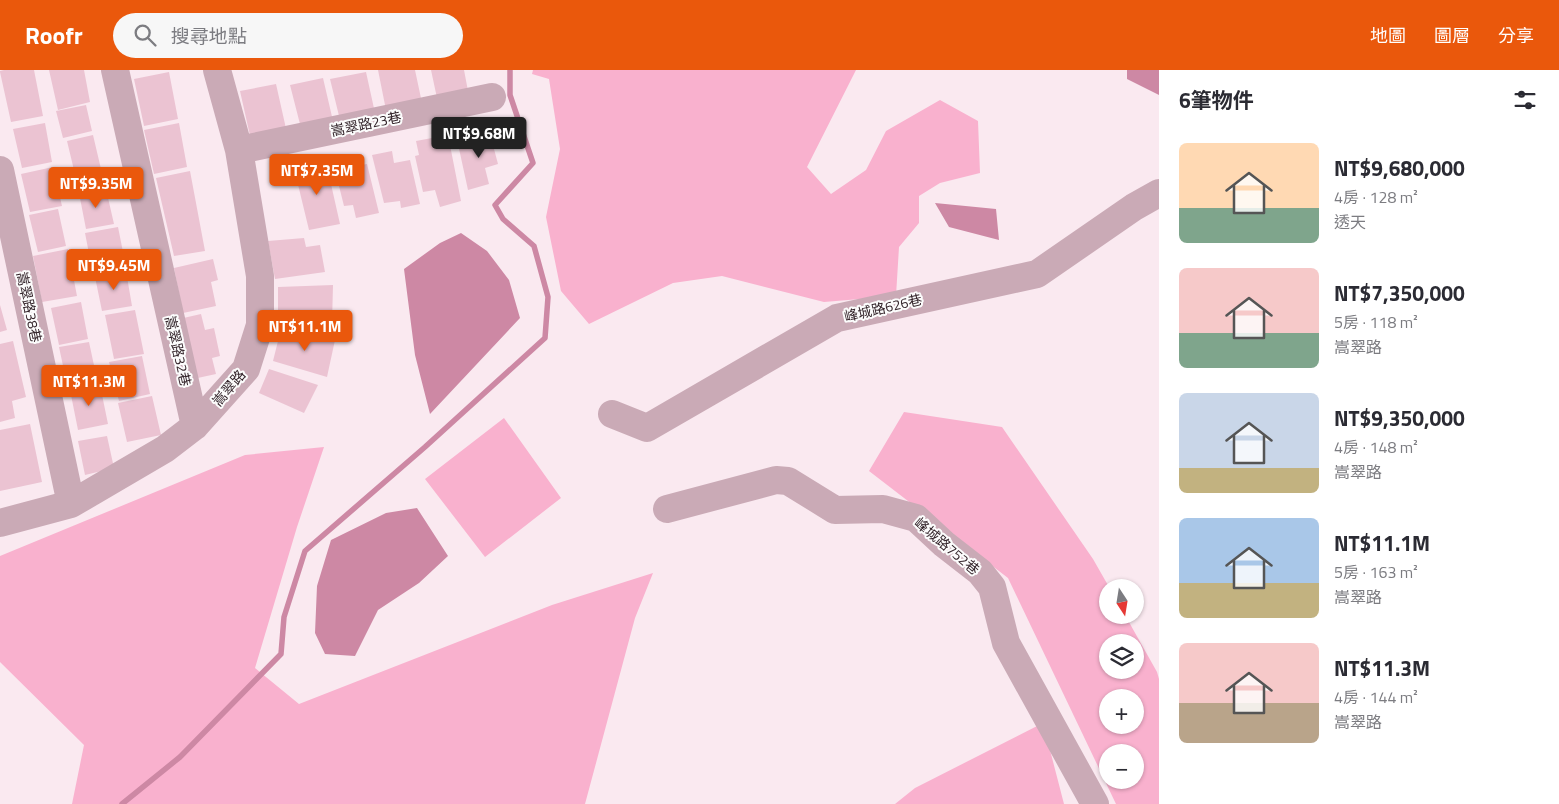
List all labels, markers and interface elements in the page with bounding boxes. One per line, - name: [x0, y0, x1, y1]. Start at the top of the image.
- search box: [113, 13, 463, 58]
- text: Roofr: [25, 17, 83, 53]
- icon: search: [131, 21, 159, 49]
- text: 搜尋地點: [171, 21, 247, 50]
- text: 地圖: [1370, 22, 1406, 49]
- text: 圖層: [1434, 22, 1470, 49]
- text: 分享: [1498, 22, 1534, 49]
- text: 6筆物件: [1179, 84, 1254, 116]
- icon: filters: [1511, 86, 1539, 114]
- street label: 嵩翠路23巷: [329, 106, 403, 141]
- pin: NT$9.68M: [427, 116, 531, 159]
- text: NT$9.68M: [442, 121, 516, 145]
- text: NT$9,680,000: [1334, 152, 1465, 184]
- pin: NT$7.35M: [265, 154, 369, 196]
- text: NT$7.35M: [280, 158, 354, 182]
- icon: home: [1219, 163, 1279, 223]
- pin: NT$9.35M: [44, 166, 148, 209]
- text: NT$9.35M: [59, 171, 133, 195]
- text: 4房 · 128 m²: [1334, 185, 1418, 209]
- text: 透天: [1334, 210, 1366, 234]
- pin: NT$9.45M: [62, 248, 166, 291]
- text: NT$9.45M: [77, 253, 151, 277]
- street label: 嵩翠路38巷: [12, 270, 47, 344]
- text: NT$7,350,000: [1334, 277, 1465, 309]
- street label: 峰城路626巷: [842, 288, 924, 327]
- icon: home: [1219, 288, 1279, 348]
- pin: NT$11.1M: [253, 310, 357, 352]
- text: 5房 · 118 m²: [1334, 310, 1418, 334]
- street label: 嵩翠路32巷: [160, 314, 197, 388]
- text: NT$11.1M: [268, 314, 342, 338]
- text: 嵩翠路: [1334, 335, 1382, 359]
- pin: NT$11.3M: [37, 364, 141, 407]
- street label: 嵩翠路: [207, 365, 250, 411]
- text: NT$11.3M: [52, 369, 126, 393]
- text: NT$9,350,000: [1334, 402, 1465, 434]
- icon: home: [1219, 413, 1279, 473]
- text: 4房 · 148 m²: [1334, 435, 1418, 459]
- text: 嵩翠路: [1334, 460, 1382, 484]
- street label: 峰城路752巷: [910, 512, 985, 579]
- text: NT$11.1M: [1334, 527, 1430, 559]
- icon: home: [1219, 538, 1279, 598]
- text: 5房 · 163 m²: [1334, 560, 1418, 584]
- north arrow: [1099, 579, 1144, 624]
- map controls: [1099, 579, 1144, 789]
- text: 嵩翠路: [1334, 585, 1382, 609]
- button: layers: [1099, 634, 1144, 679]
- text: NT$11.3M: [1334, 652, 1430, 684]
- icon: home: [1219, 663, 1279, 723]
- text: 4房 · 144 m²: [1334, 685, 1418, 709]
- button: +: [1099, 689, 1144, 734]
- text: 嵩翠路: [1334, 710, 1382, 734]
- button: −: [1099, 744, 1144, 789]

